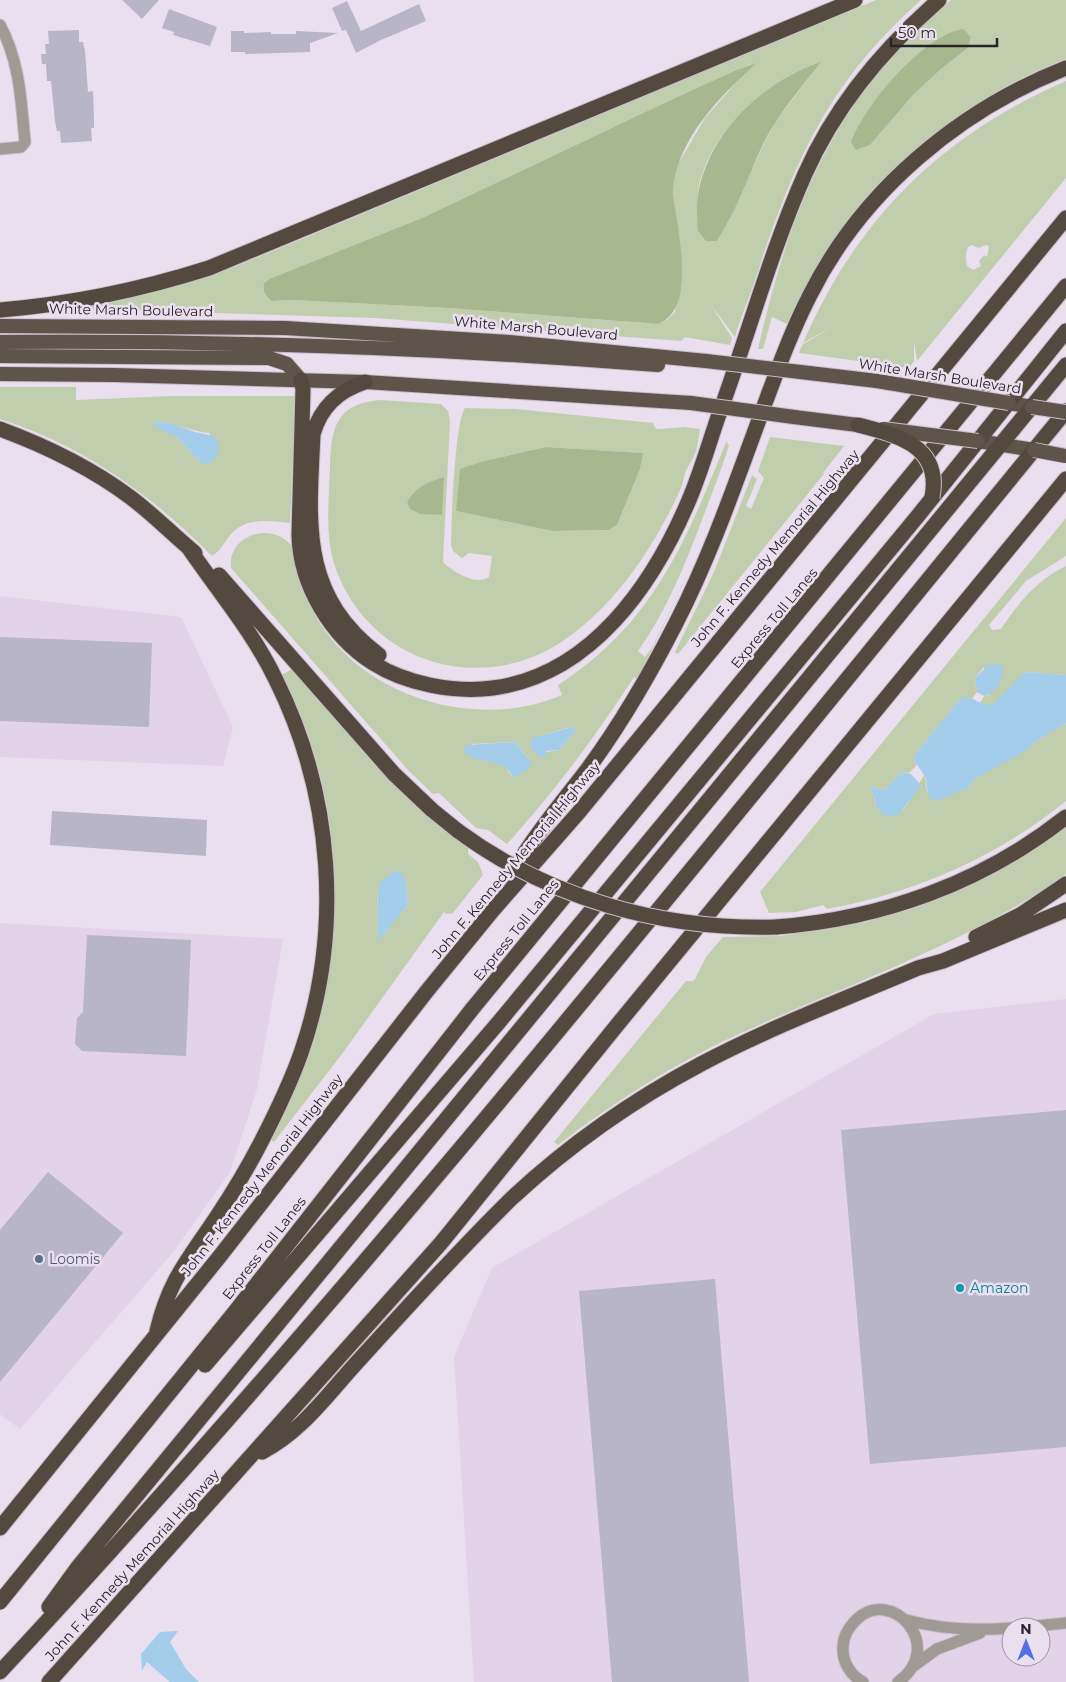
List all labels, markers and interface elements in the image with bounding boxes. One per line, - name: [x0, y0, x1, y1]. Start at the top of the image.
- scale bar: [891, 15, 997, 47]
- text: 50 m: [898, 23, 936, 42]
- street label: White Marsh Boulevard: [49, 300, 213, 320]
- street label: White Marsh Boulevard: [453, 312, 619, 344]
- street label: White Marsh Boulevard: [857, 354, 1023, 398]
- street label: John F. Kennedy Memorial Highway: [686, 445, 863, 651]
- street label: Express Toll Lanes: [727, 564, 821, 672]
- street label: John F. Kennedy Memorial Highway: [427, 757, 604, 963]
- street label: Express Toll Lanes: [469, 875, 563, 985]
- street label: John F. Kennedy Memorial Highway: [177, 1070, 347, 1281]
- street label: Express Toll Lanes: [218, 1193, 310, 1303]
- place label: Loomis: [49, 1250, 100, 1268]
- marker: Loomis: [33, 1253, 45, 1265]
- place label: Amazon: [970, 1279, 1028, 1297]
- marker: Amazon: [954, 1282, 966, 1294]
- street label: John F. Kennedy Memorial Highway: [40, 1465, 223, 1665]
- north arrow: [1001, 1617, 1051, 1667]
- text: N: [1020, 1620, 1032, 1638]

